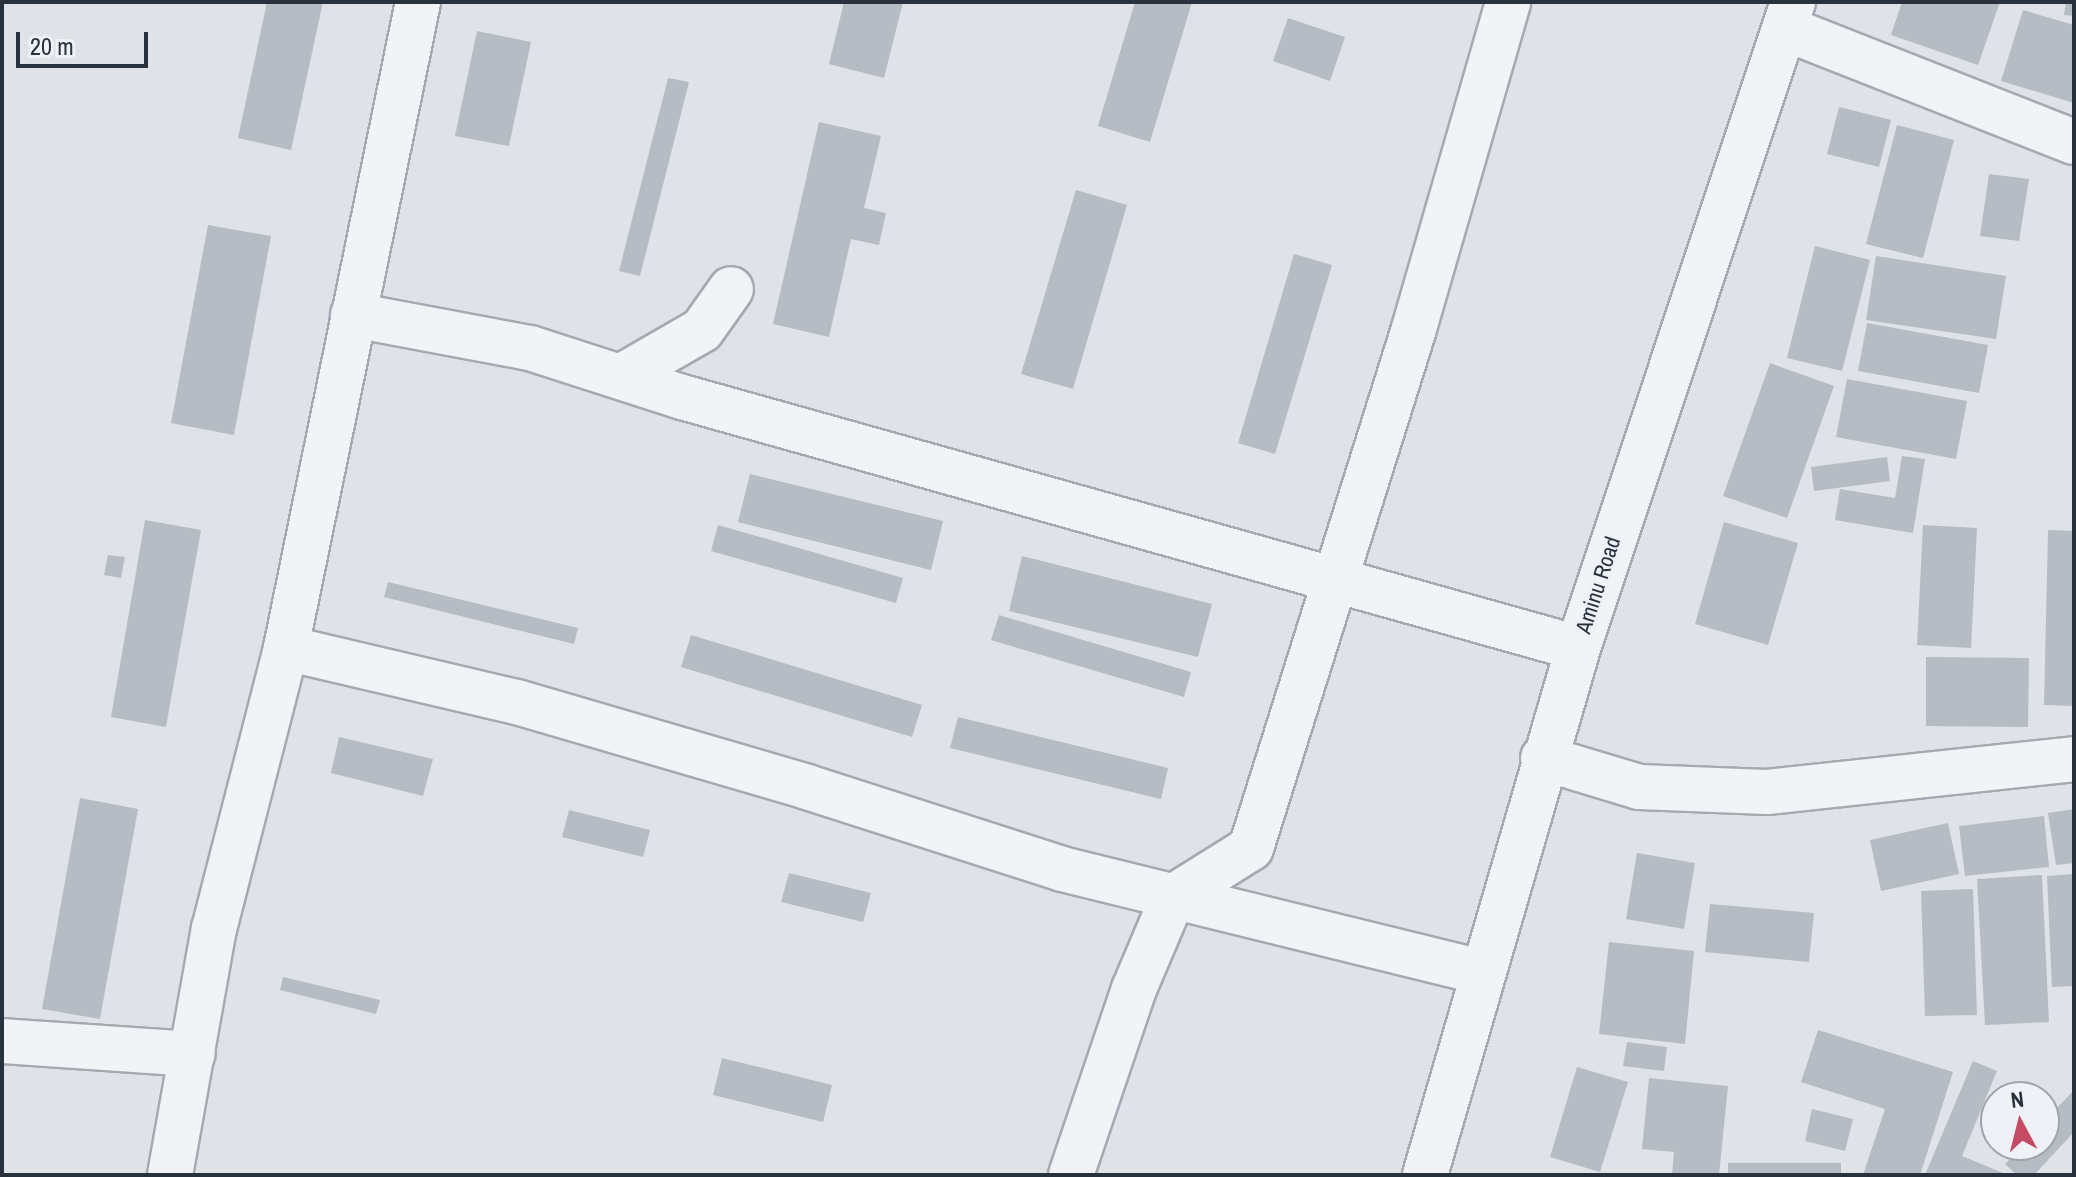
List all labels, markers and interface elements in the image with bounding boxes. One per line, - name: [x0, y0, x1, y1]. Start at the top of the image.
- scale bar: [20, 16, 152, 66]
- text: 20 m: [30, 30, 74, 62]
- street label: Aminu Road: [1570, 533, 1626, 637]
- north arrow: [1980, 1081, 2060, 1161]
- text: N: [2009, 1083, 2026, 1115]

